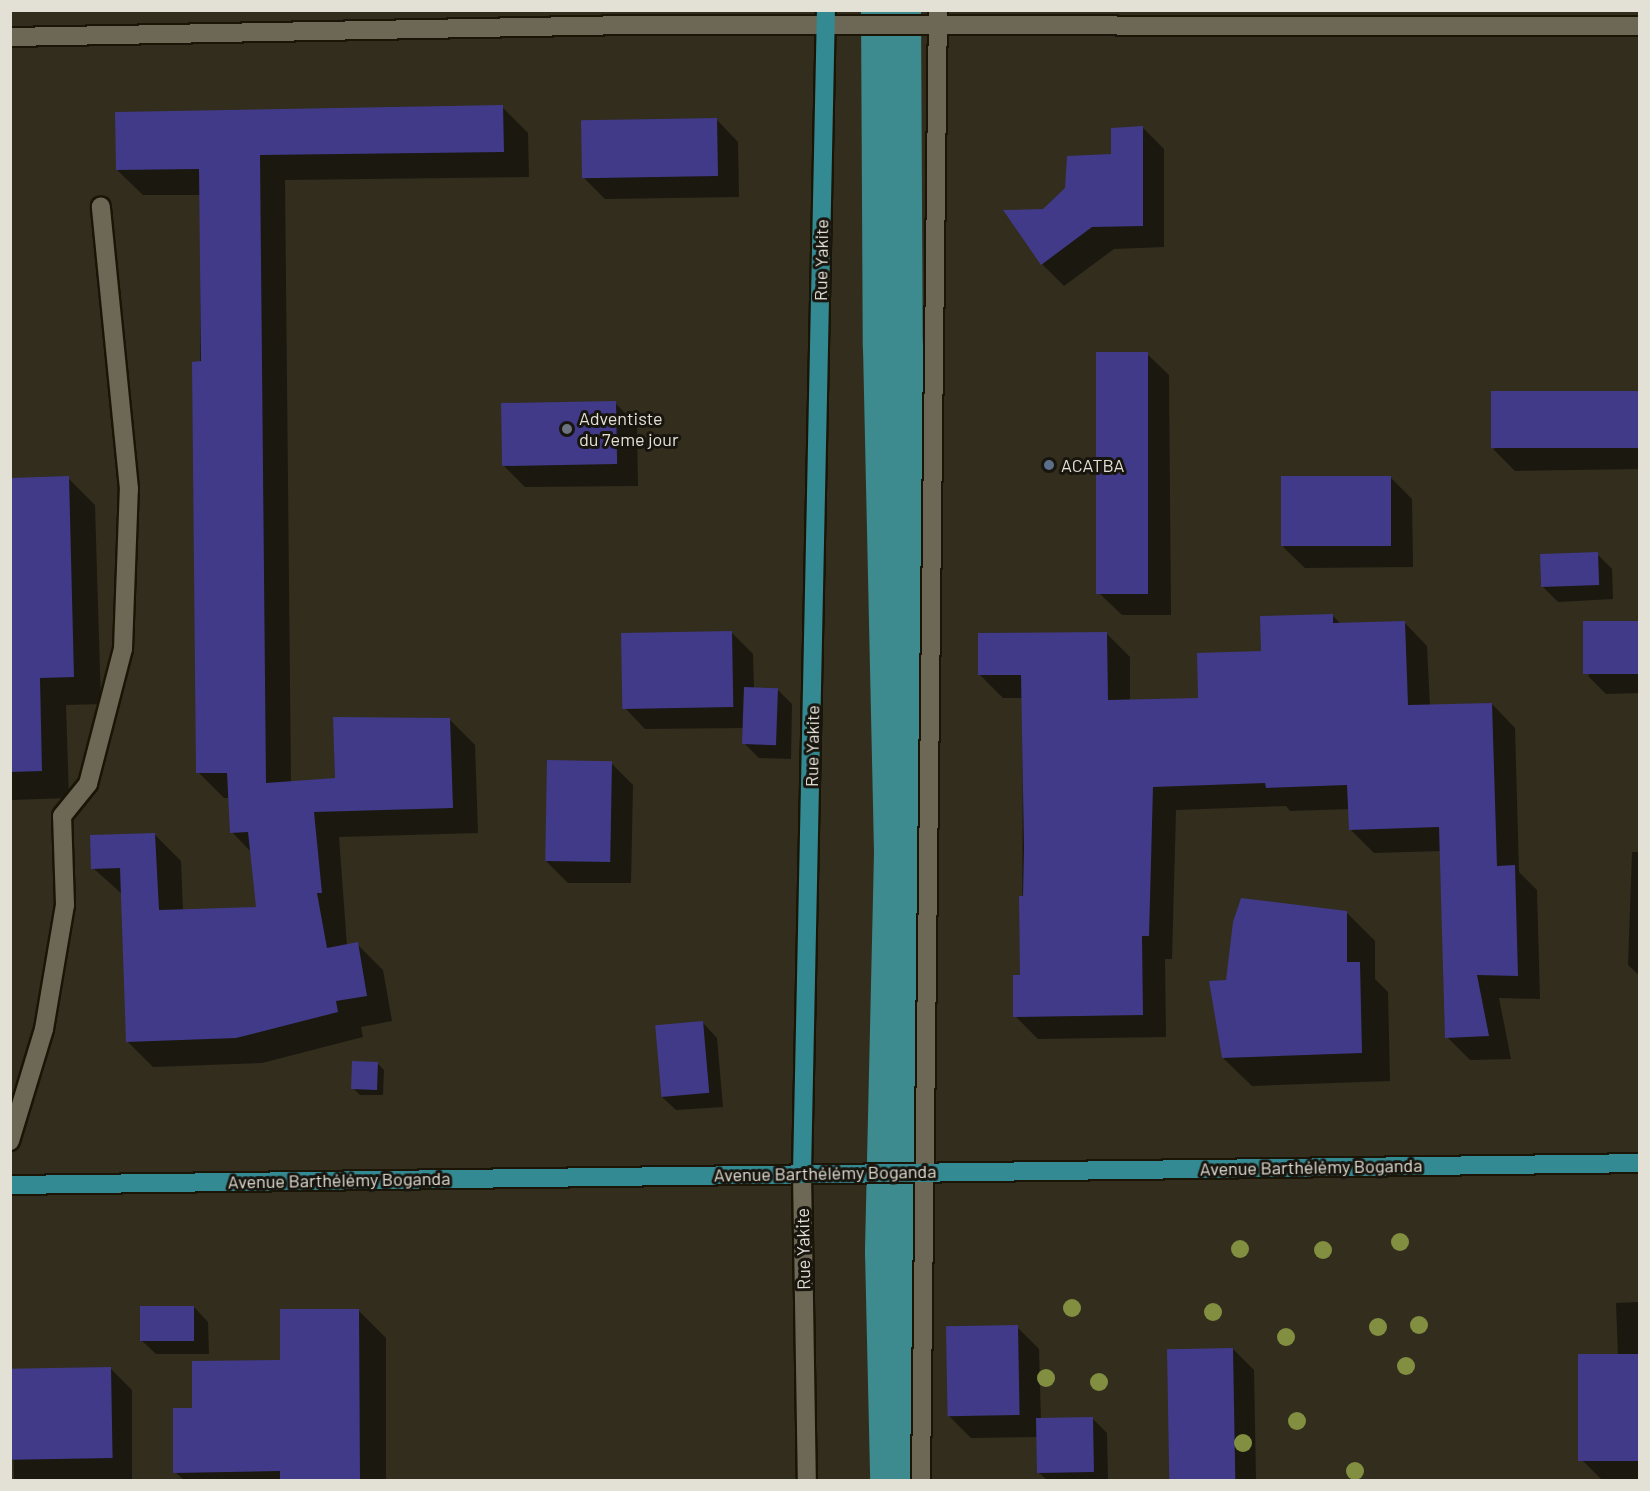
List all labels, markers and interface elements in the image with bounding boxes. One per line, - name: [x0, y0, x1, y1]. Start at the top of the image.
- street label: Rue Yakite: [809, 219, 833, 301]
- place label: Adventiste du 7eme jour: [579, 408, 679, 450]
- marker: Adventiste du 7eme jour: [560, 422, 574, 436]
- place label: ACATBA: [1061, 454, 1124, 476]
- marker: ACATBA: [1042, 458, 1056, 472]
- street label: Rue Yakite: [800, 705, 824, 787]
- street label: Avenue Barthélémy Boganda: [1200, 1154, 1422, 1180]
- street label: Avenue Barthélémy Boganda: [714, 1160, 936, 1186]
- street label: Avenue Barthélémy Boganda: [228, 1167, 450, 1193]
- street label: Rue Yakite: [791, 1208, 815, 1290]

